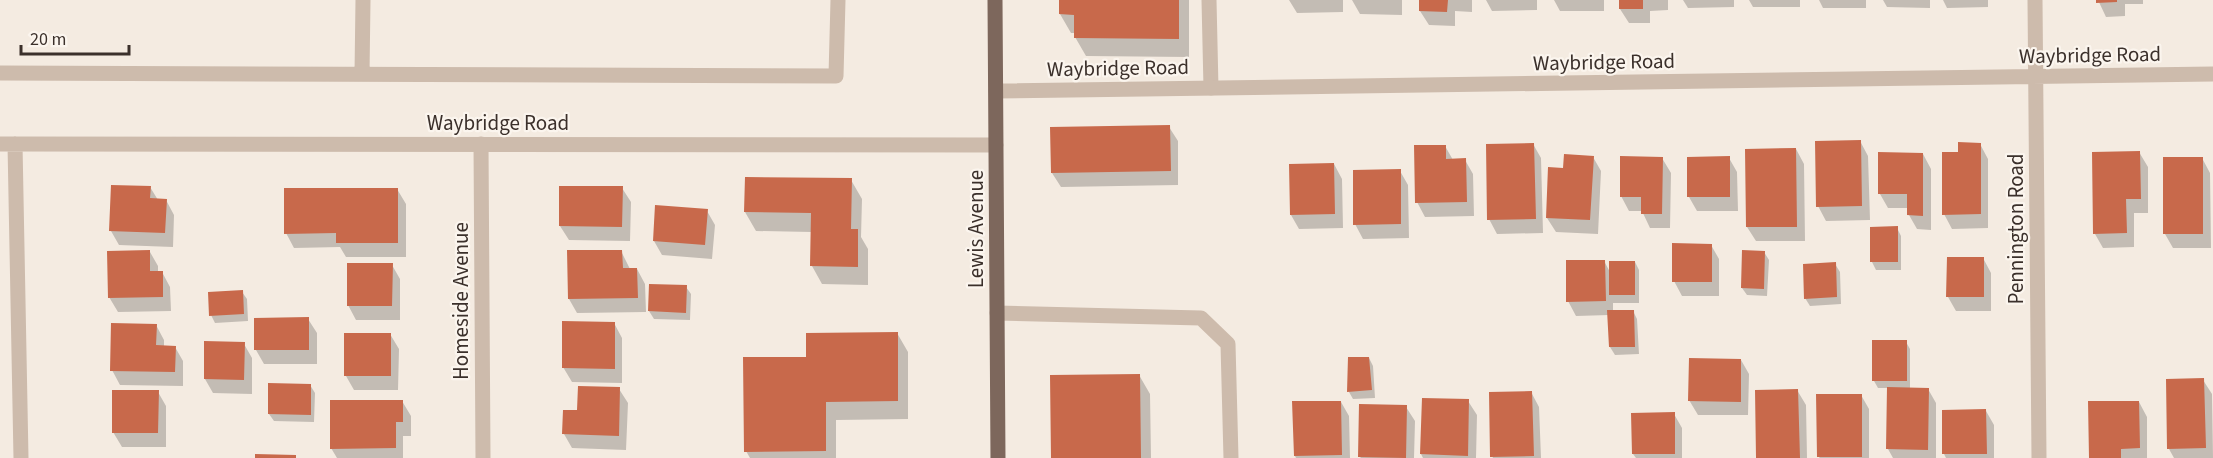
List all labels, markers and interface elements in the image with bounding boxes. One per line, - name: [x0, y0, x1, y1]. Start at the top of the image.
- scale bar: [21, 18, 129, 56]
- text: 20 m: [30, 27, 66, 52]
- street label: Waybridge Road: [2019, 39, 2161, 71]
- street label: Waybridge Road: [1533, 46, 1675, 78]
- street label: Waybridge Road: [1047, 52, 1189, 84]
- street label: Waybridge Road: [427, 108, 569, 138]
- street label: Pennington Road: [2001, 154, 2031, 304]
- street label: Lewis Avenue: [961, 170, 991, 288]
- street label: Homeside Avenue: [446, 222, 476, 380]

